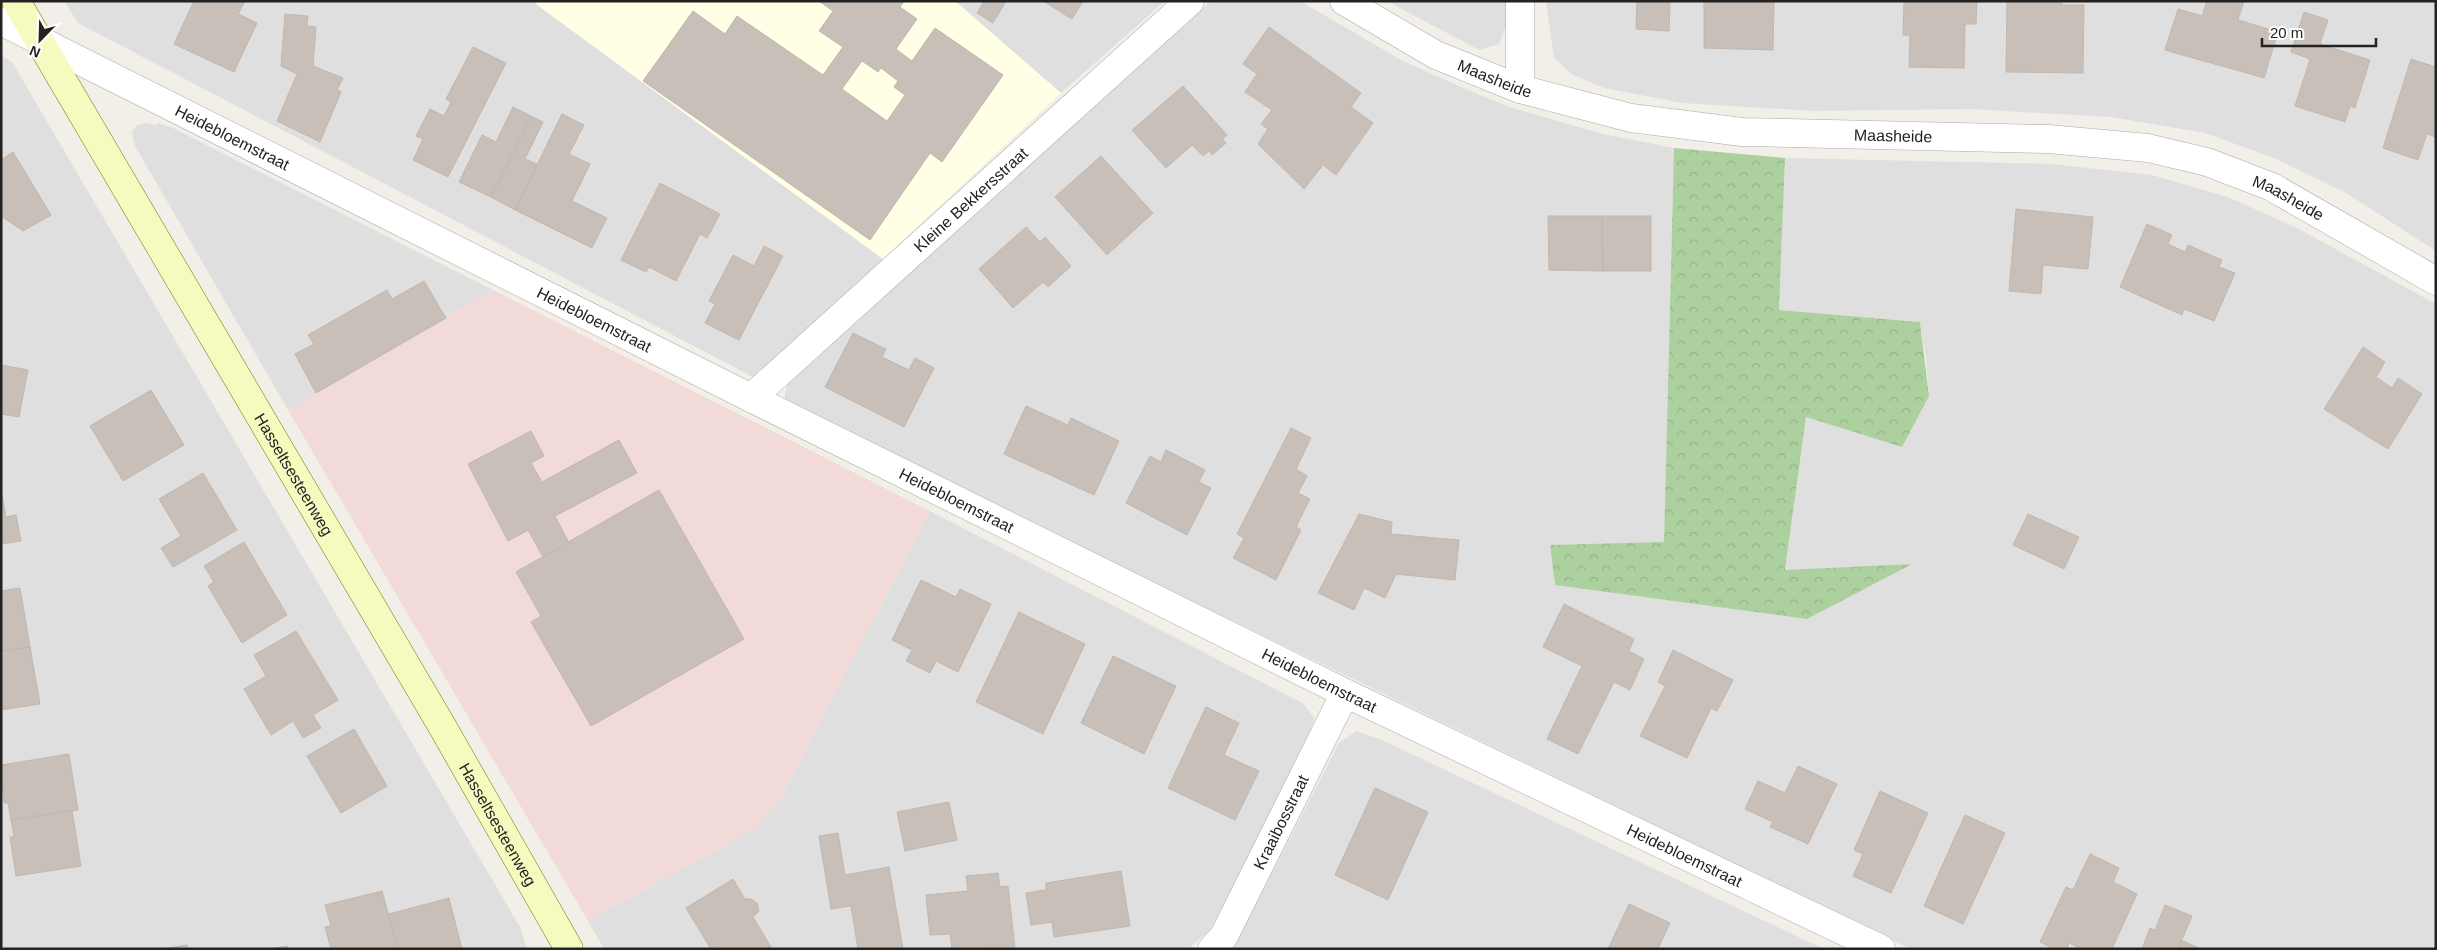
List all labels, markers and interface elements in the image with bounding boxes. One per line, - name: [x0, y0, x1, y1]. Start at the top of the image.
- north arrow: [15, 15, 65, 65]
- scale bar: [2262, 15, 2376, 47]
- text: 20 m: [2270, 24, 2303, 41]
- text: N: [27, 43, 43, 61]
- street label: Maasheide: [1455, 57, 1534, 101]
- street label: Heidebloemstraat: [172, 102, 293, 174]
- street label: Maasheide: [1854, 127, 1932, 145]
- street label: Kleine Bekkersstraat: [911, 144, 1031, 255]
- street label: Maasheide: [2250, 172, 2327, 224]
- street label: Heidebloemstraat: [534, 284, 654, 356]
- street label: Hasseltsesteenweg: [251, 410, 336, 539]
- street label: Heidebloemstraat: [896, 465, 1017, 536]
- street label: Heidebloemstraat: [1259, 645, 1380, 716]
- street label: Hasseltsesteenweg: [456, 760, 539, 889]
- street label: Kraaibosstraat: [1251, 772, 1312, 872]
- street label: Heidebloemstraat: [1624, 821, 1745, 891]

